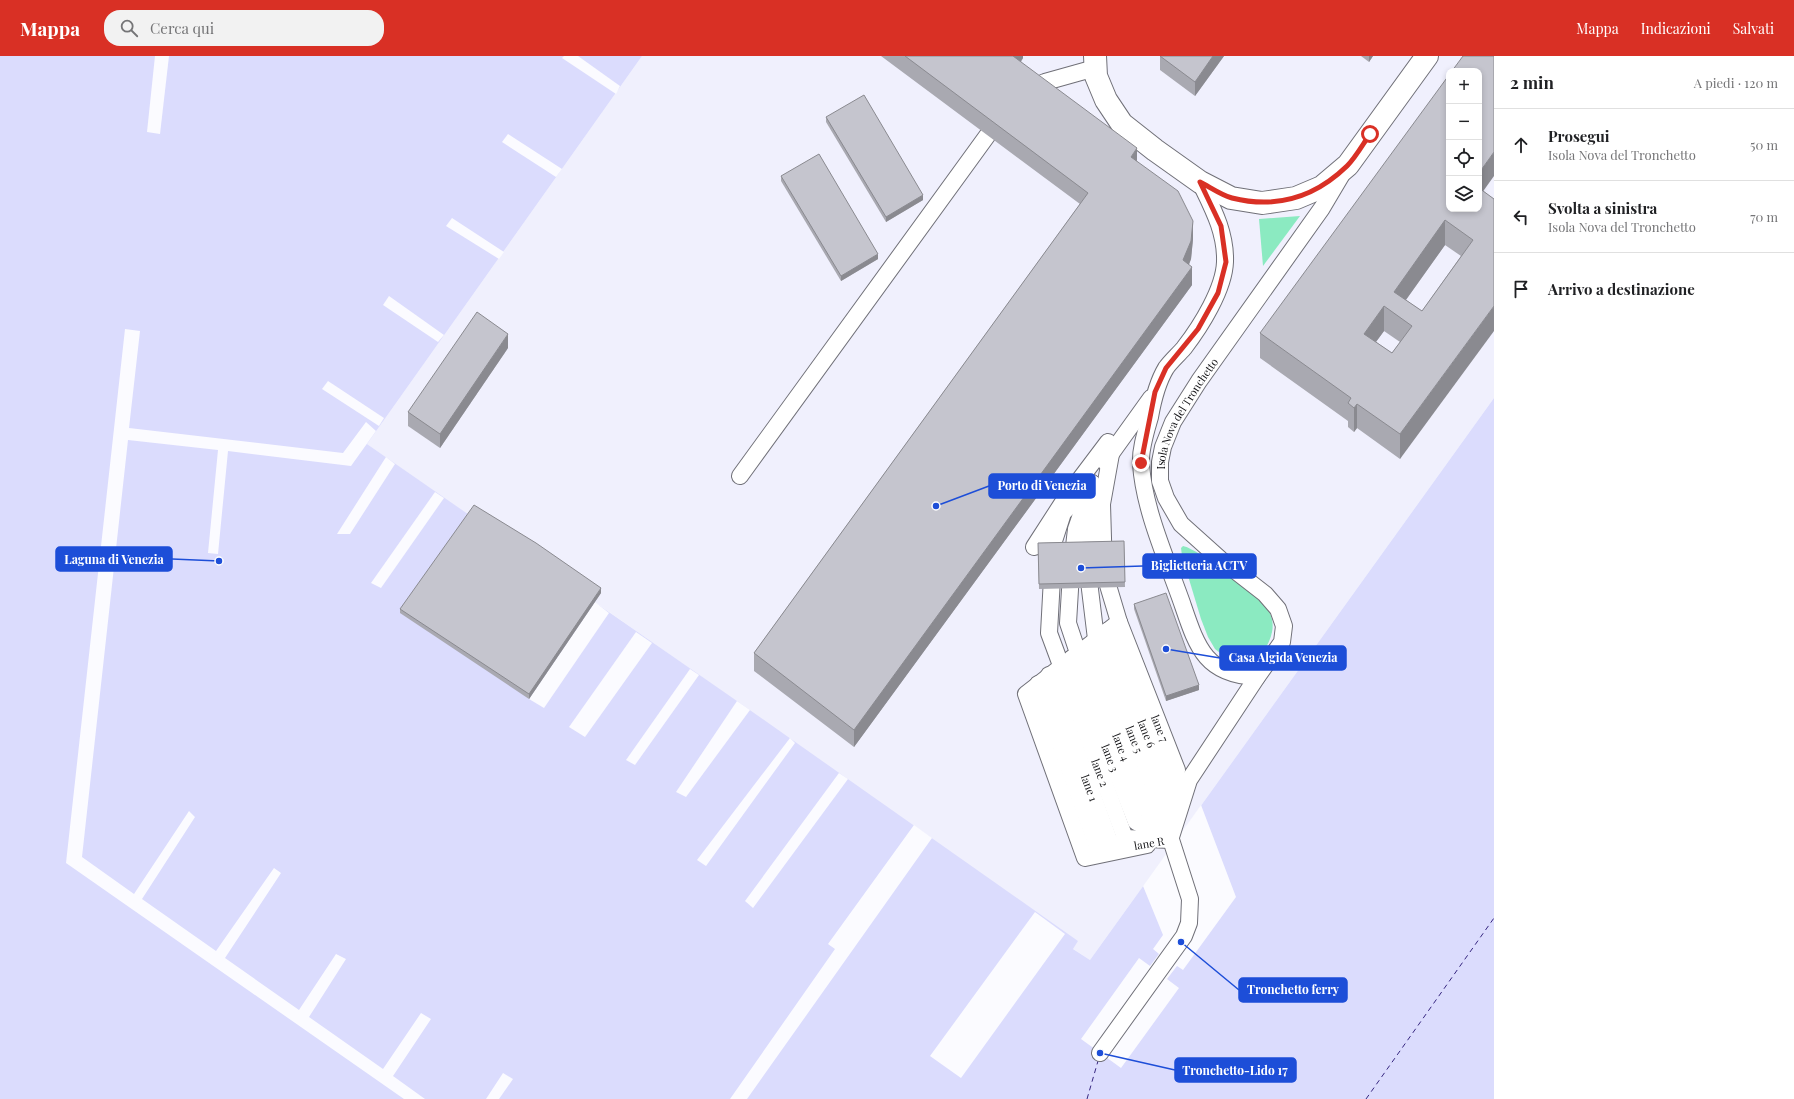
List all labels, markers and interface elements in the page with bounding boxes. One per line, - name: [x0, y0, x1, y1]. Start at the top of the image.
- search box: [104, 10, 384, 46]
- text: Mappa: [20, 15, 80, 41]
- icon: search: [118, 17, 140, 39]
- text: Cerca qui: [150, 18, 214, 38]
- text: Mappa: [1576, 19, 1619, 38]
- text: Indicazioni: [1641, 19, 1711, 38]
- text: Salvati: [1733, 19, 1774, 38]
- map controls: [1446, 68, 1482, 212]
- button: +: [1446, 68, 1482, 104]
- text: 2 min: [1510, 71, 1554, 93]
- text: A piedi · 120 m: [1694, 74, 1778, 91]
- button: −: [1446, 104, 1482, 140]
- route start: [1361, 125, 1379, 143]
- text: Prosegui: [1548, 126, 1610, 146]
- icon: ahead: [1510, 134, 1532, 156]
- text: 50 m: [1750, 136, 1778, 153]
- button: locate: [1446, 140, 1482, 176]
- text: Isola Nova del Tronchetto: [1548, 146, 1696, 163]
- button: layers: [1446, 176, 1482, 212]
- text: Svolta a sinistra: [1548, 198, 1657, 218]
- icon: left: [1510, 206, 1532, 228]
- text: 70 m: [1750, 208, 1778, 225]
- text: Isola Nova del Tronchetto: [1548, 218, 1696, 235]
- icon: arrive: [1510, 278, 1532, 300]
- text: Arrivo a destinazione: [1548, 279, 1695, 299]
- street label: Isola Nova del Tronchetto: [1153, 355, 1221, 469]
- route end: [1132, 454, 1150, 472]
- callout: Porto di Venezia: [989, 474, 1095, 498]
- text: Porto di Venezia: [997, 477, 1087, 493]
- callout: Laguna di Venezia: [56, 547, 172, 571]
- text: Laguna di Venezia: [64, 551, 164, 567]
- callout: Biglietteria ACTV: [1143, 554, 1256, 578]
- text: Biglietteria ACTV: [1151, 557, 1248, 573]
- callout: Casa Algida Venezia: [1220, 646, 1346, 670]
- text: Casa Algida Venezia: [1229, 649, 1338, 665]
- street label: lane 7: [1148, 712, 1173, 744]
- street label: lane 6: [1135, 717, 1160, 750]
- street label: lane 5: [1123, 723, 1147, 755]
- street label: lane 4: [1110, 731, 1134, 764]
- street label: lane 3: [1099, 742, 1123, 774]
- street label: lane 2: [1089, 756, 1113, 789]
- street label: lane 1: [1078, 772, 1102, 803]
- street label: lane R: [1133, 833, 1166, 853]
- callout: Tronchetto ferry: [1239, 978, 1347, 1002]
- text: Tronchetto ferry: [1247, 981, 1340, 997]
- callout: Tronchetto-Lido 17: [1175, 1058, 1296, 1082]
- text: Tronchetto-Lido 17: [1182, 1062, 1288, 1078]

